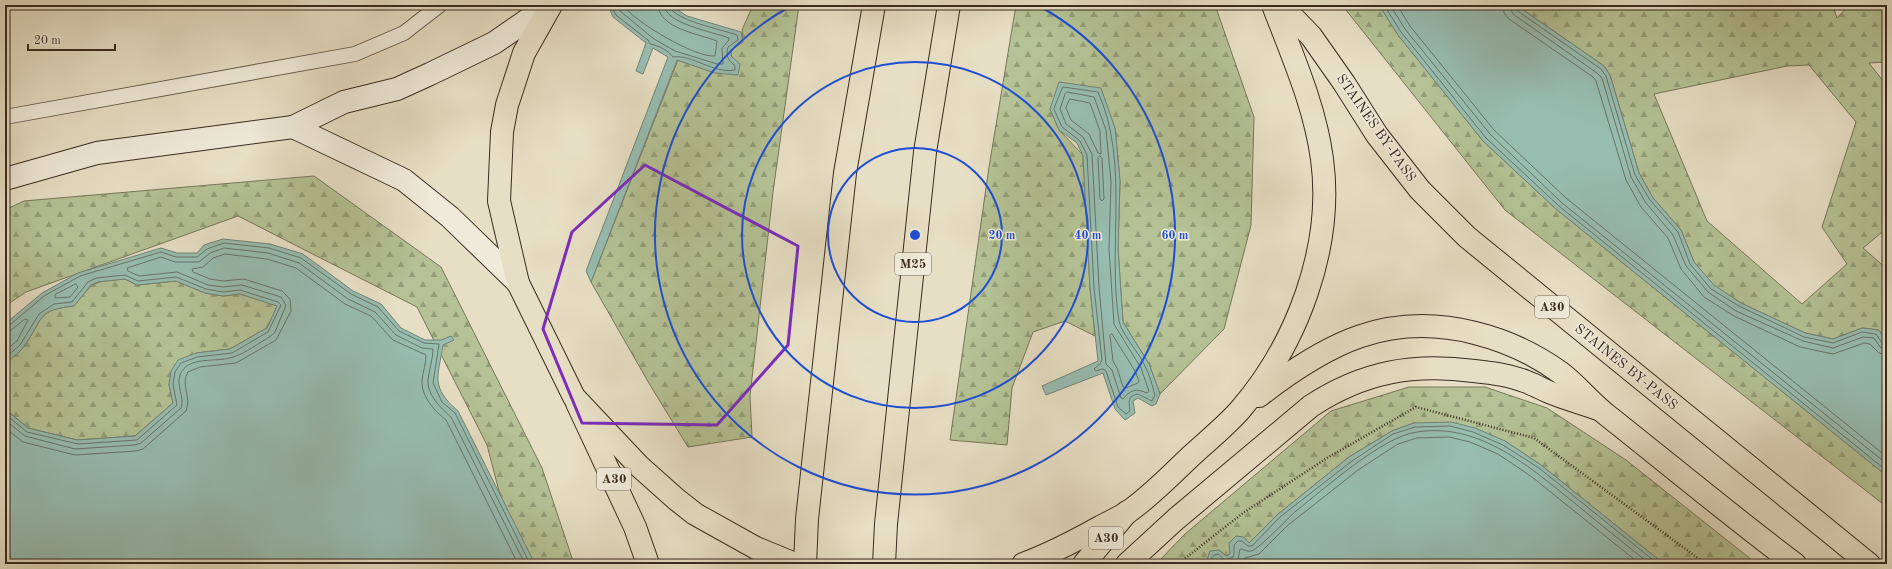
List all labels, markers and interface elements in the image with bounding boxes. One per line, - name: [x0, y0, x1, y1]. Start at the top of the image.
- scale bar: [28, 26, 115, 52]
- text: 20 m: [34, 35, 61, 47]
- street label: STAINES BY-PASS: [1334, 72, 1418, 184]
- centre of rings: [908, 228, 922, 242]
- text: 20 m: [989, 230, 1016, 242]
- text: 40 m: [1075, 230, 1102, 242]
- text: 60 m: [1162, 230, 1189, 242]
- road number: M25: [895, 253, 931, 275]
- road number: A30: [1535, 296, 1569, 318]
- street label: STAINES BY-PASS: [1572, 321, 1680, 413]
- road number: A30: [597, 468, 631, 490]
- road number: A30: [1089, 527, 1123, 549]

